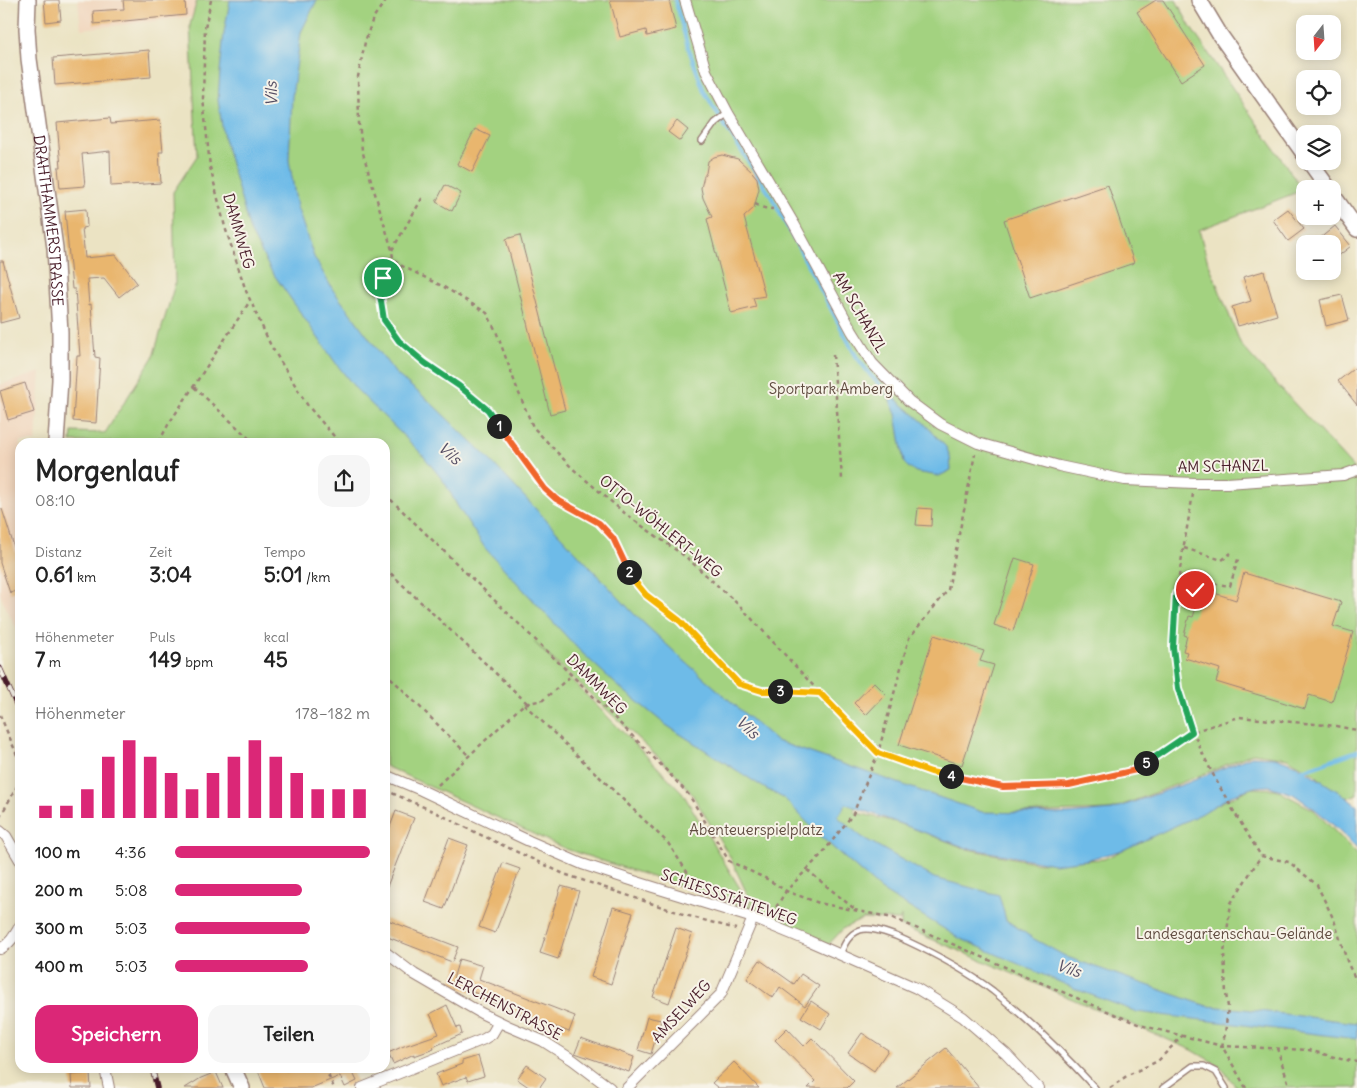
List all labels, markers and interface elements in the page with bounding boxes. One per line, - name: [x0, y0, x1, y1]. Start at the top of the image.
- north arrow: [1296, 15, 1341, 60]
- map controls: [1296, 15, 1341, 280]
- button: locate: [1296, 70, 1341, 115]
- water label: Vils: [261, 81, 281, 107]
- button: layers: [1296, 125, 1341, 170]
- street label: DRAHTHAMMERSTRASSE: [30, 134, 68, 307]
- button: +: [1296, 180, 1341, 225]
- street label: DAMMWEG: [219, 191, 259, 271]
- button: −: [1296, 235, 1341, 280]
- pin: [362, 257, 404, 299]
- icon: arrive: [369, 264, 397, 292]
- street label: AM SCHANZL: [829, 268, 891, 356]
- park label: Sportpark Amberg: [769, 379, 893, 398]
- pin: 1: [486, 414, 512, 438]
- text: 1: [497, 417, 502, 435]
- water label: Vils: [434, 437, 466, 469]
- text: Morgenlauf: [35, 453, 179, 489]
- button: share: [318, 455, 370, 507]
- street label: AM SCHANZL: [1177, 456, 1269, 476]
- street label: OTTO-WÖHLERT-WEG: [596, 471, 726, 581]
- text: 08:10: [35, 490, 75, 510]
- text: Distanz: [35, 543, 82, 561]
- text: Zeit: [149, 543, 172, 561]
- text: Tempo: [264, 543, 306, 561]
- pin: 2: [616, 560, 642, 584]
- text: 0.61: [35, 561, 74, 588]
- text: 3:04: [149, 561, 192, 588]
- text: 5:01: [264, 561, 303, 588]
- text: 2: [626, 563, 633, 581]
- text: km: [74, 568, 96, 586]
- text: /km: [303, 568, 330, 586]
- pin: [1174, 569, 1216, 611]
- icon: check: [1181, 576, 1209, 604]
- text: Höhenmeter: [35, 628, 114, 646]
- text: Puls: [149, 628, 175, 646]
- text: kcal: [264, 628, 289, 646]
- text: 7: [35, 646, 45, 673]
- text: 149: [149, 646, 182, 673]
- text: 45: [264, 646, 288, 673]
- street label: DAMMWEG: [563, 650, 631, 718]
- text: m: [45, 653, 61, 671]
- text: bpm: [182, 653, 213, 671]
- pin: 3: [768, 678, 792, 704]
- text: 3: [777, 682, 784, 700]
- text: Höhenmeter: [35, 703, 126, 723]
- text: 178–182 m: [295, 703, 370, 723]
- water label: Vils: [732, 711, 764, 743]
- pin: 5: [1134, 750, 1158, 776]
- text: 5: [1142, 754, 1151, 772]
- pin: 4: [938, 764, 964, 788]
- text: 4: [947, 767, 956, 785]
- park label: Abenteuerspielplatz: [689, 820, 823, 839]
- text: 100 m: [35, 842, 80, 862]
- text: 4:36: [115, 842, 146, 862]
- street label: SCHIESSSTÄTTEWEG: [658, 865, 800, 929]
- text: 200 m: [35, 880, 83, 900]
- text: 5:08: [115, 880, 148, 900]
- text: 300 m: [35, 918, 83, 938]
- text: 5:03: [115, 918, 147, 938]
- park label: Landesgartenschau-Gelände: [1136, 924, 1332, 943]
- water label: Vils: [1054, 955, 1084, 982]
- text: 400 m: [35, 956, 83, 976]
- text: 5:03: [115, 956, 147, 976]
- street label: LERCHENSTRASSE: [444, 968, 566, 1044]
- street label: AMSELWEG: [647, 975, 715, 1046]
- button: Speichern: [35, 1005, 198, 1063]
- button: Teilen: [208, 1005, 370, 1063]

